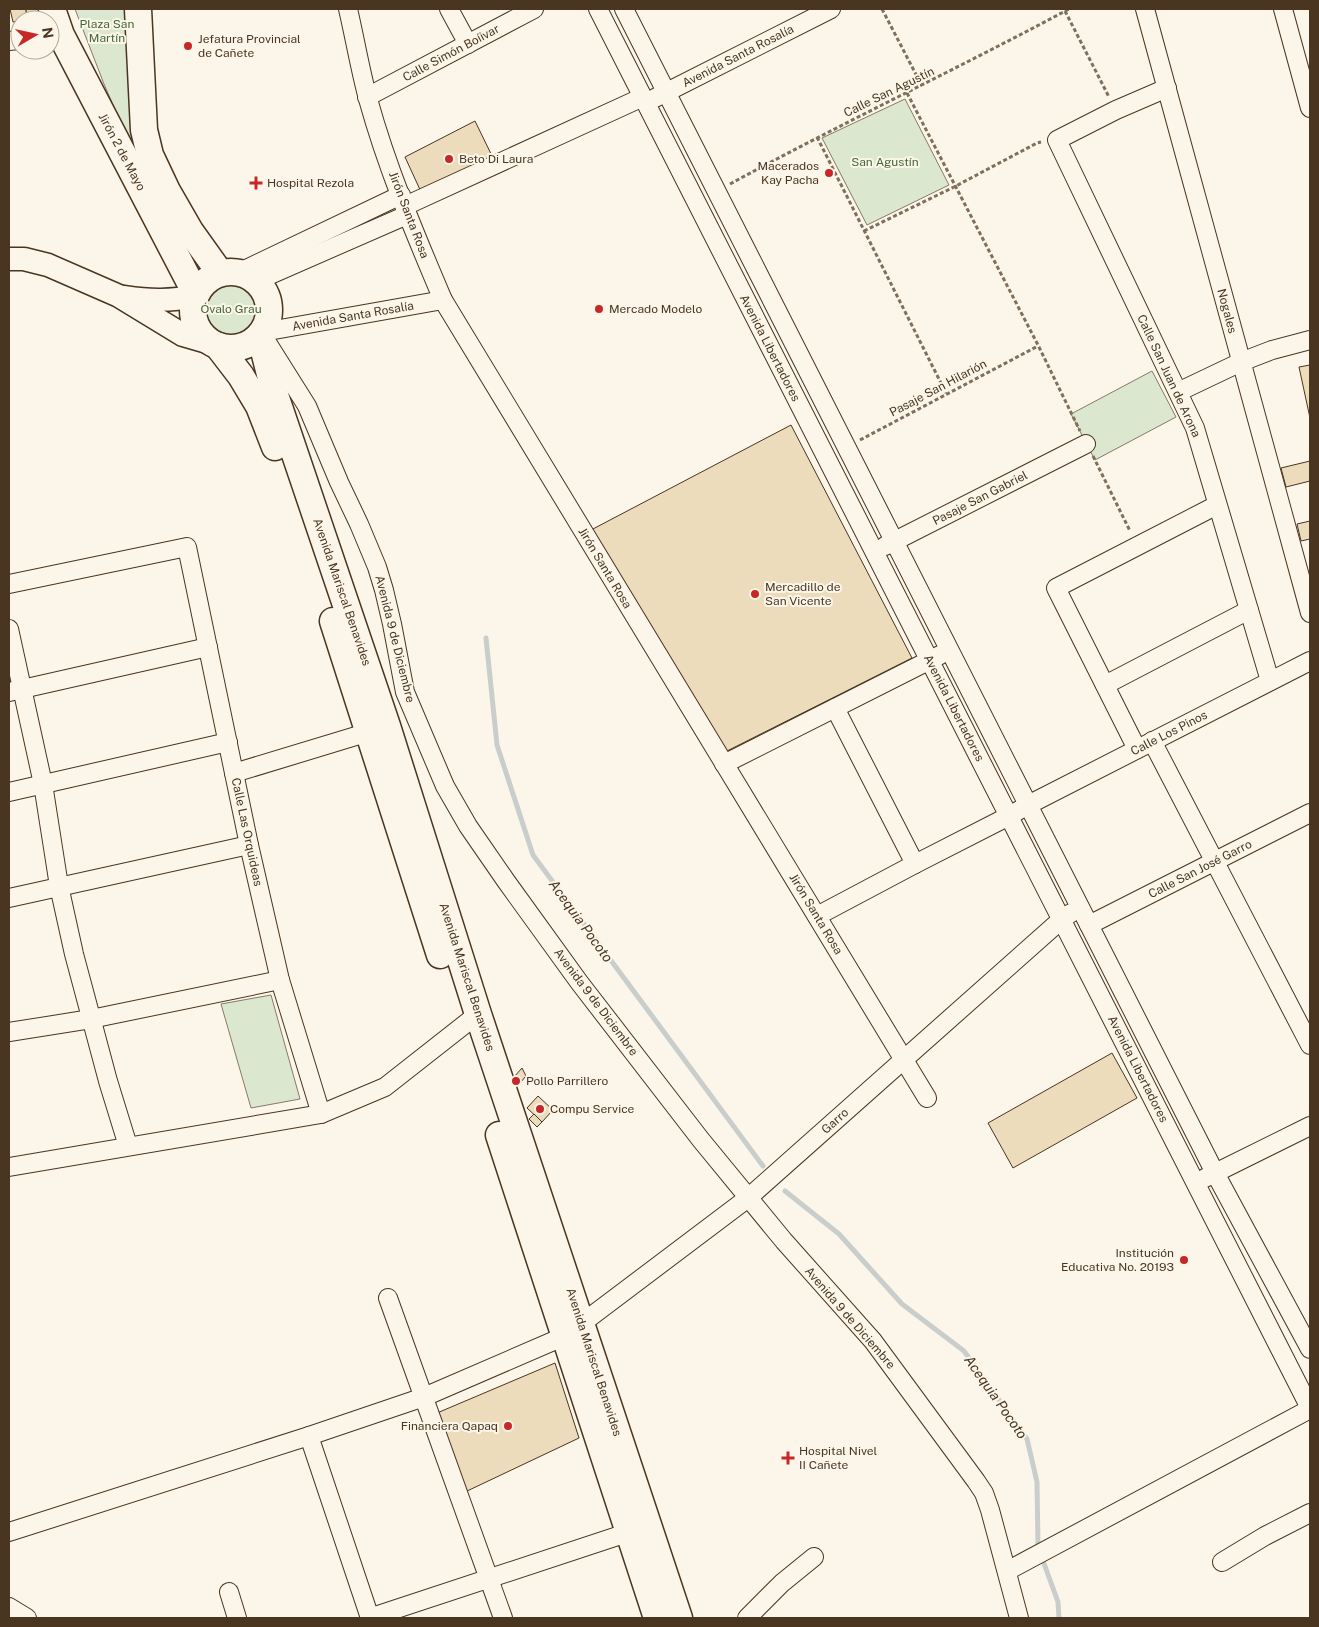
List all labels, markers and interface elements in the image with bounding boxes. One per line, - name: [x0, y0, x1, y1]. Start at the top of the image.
- north arrow: [10, 10, 60, 60]
- park label: Plaza San Martín: [80, 17, 134, 45]
- street label: Calle Simón Boíivar: [400, 21, 502, 84]
- street label: Avenida Santa Rosalía: [680, 22, 796, 90]
- text: N: [39, 26, 57, 40]
- place label: Jefatura Provincial de Cañete: [198, 32, 301, 60]
- marker: Jefatura Provincial de Cañete: [182, 40, 194, 52]
- street label: Calle San Agustín: [842, 64, 937, 120]
- street label: Jirón 2 de Mayo: [96, 111, 148, 193]
- place label: Beto Di Laura: [459, 152, 533, 166]
- marker: Beto Di Laura: [443, 153, 455, 165]
- park label: San Agustín: [851, 155, 919, 169]
- place label: Macerados Kay Pacha: [757, 159, 819, 187]
- marker: Macerados Kay Pacha: [823, 167, 835, 179]
- street label: Jirón Santa Rosa: [386, 170, 432, 260]
- marker: Hospital Rezola: [249, 176, 263, 190]
- place label: Hospital Rezola: [267, 176, 354, 190]
- street label: Nogales: [1214, 287, 1240, 335]
- street label: Avenida Libertadores: [737, 292, 803, 404]
- street label: Avenida Santa Rosalía: [291, 298, 415, 334]
- park label: Óvalo Grau: [200, 302, 262, 316]
- place label: Mercado Modelo: [609, 302, 702, 316]
- marker: Mercado Modelo: [593, 303, 605, 315]
- street label: Calle San Juan de Arona: [1134, 312, 1204, 440]
- street label: Pasaje San Hilarión: [887, 356, 989, 420]
- street label: Pasaje San Gabriel: [930, 468, 1030, 528]
- street label: Avenida Mariscal Benavides: [310, 516, 374, 668]
- street label: Jirón Santa Rosa: [575, 525, 635, 611]
- street label: Avenida 9 de Diciembre: [372, 574, 418, 704]
- place label: Mercadillo de San Vicente: [765, 580, 841, 608]
- marker: Mercadillo de San Vicente: [749, 588, 761, 600]
- street label: Avenida Libertadores: [921, 652, 987, 764]
- street label: Calle Los Pinos: [1128, 708, 1210, 758]
- street label: Calle Las Orquideas: [229, 776, 265, 888]
- street label: Calle San José Garro: [1146, 837, 1254, 901]
- street label: Jirón Santa Rosa: [786, 871, 846, 957]
- water label: Acequia Pocoto: [546, 877, 616, 966]
- street label: Avenida Mariscal Benavides: [436, 901, 498, 1053]
- street label: Avenida 9 de Diciembre: [551, 946, 641, 1059]
- street label: Avenida Libertadores: [1105, 1013, 1171, 1125]
- place label: Pollo Parrillero: [526, 1074, 609, 1088]
- marker: Pollo Parrillero: [510, 1075, 522, 1087]
- place label: Compu Service: [550, 1102, 635, 1116]
- marker: Compu Service: [534, 1103, 546, 1115]
- street label: Garro: [819, 1105, 852, 1137]
- place label: Institución Educativa No. 20193: [1061, 1246, 1174, 1274]
- marker: Institución Educativa No. 20193: [1178, 1254, 1190, 1266]
- street label: Avenida 9 de Diciembre: [802, 1264, 898, 1372]
- street label: Avenida Mariscal Benavides: [563, 1286, 625, 1438]
- water label: Acequia Pocoto: [961, 1352, 1031, 1442]
- place label: Financiera Qapaq: [401, 1419, 498, 1433]
- marker: Financiera Qapaq: [502, 1420, 514, 1432]
- place label: Hospital Nivel II Cañete: [799, 1444, 878, 1472]
- marker: Hospital Nivel II Cañete: [781, 1451, 795, 1465]

